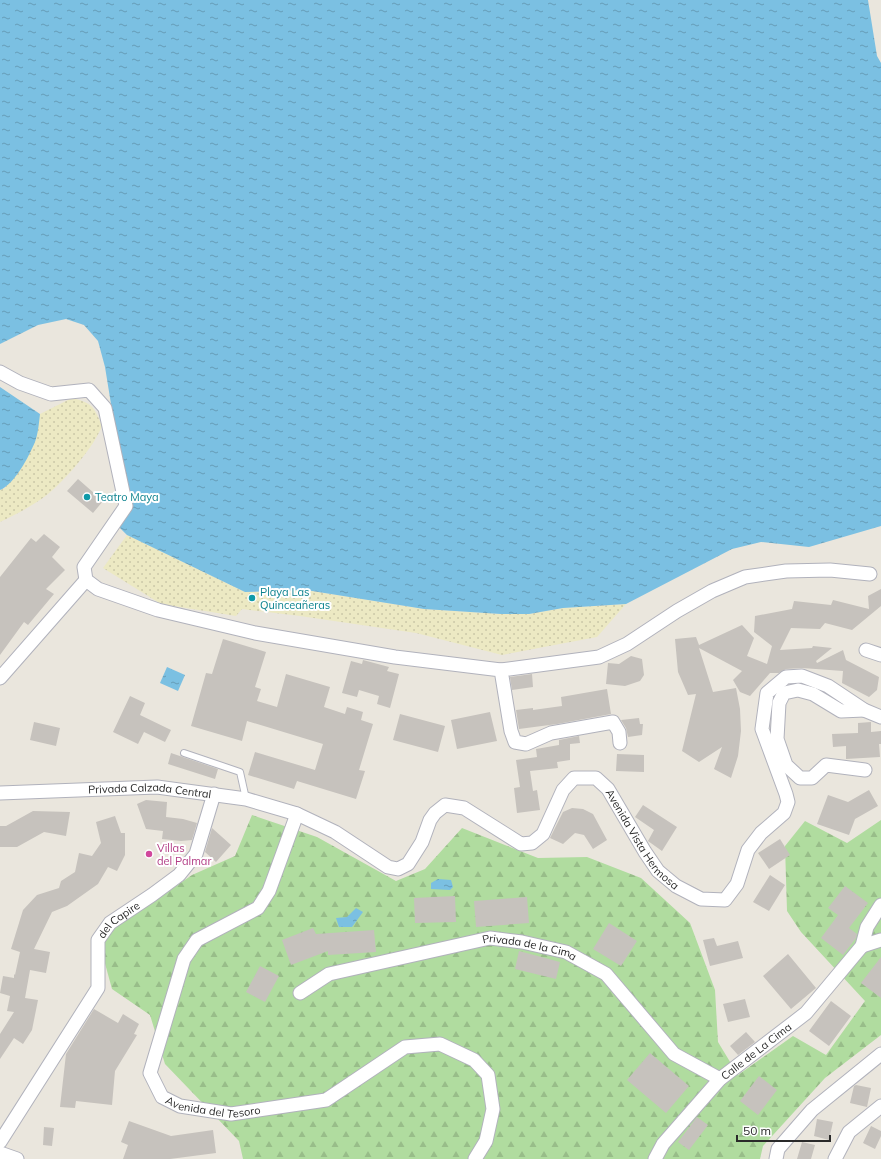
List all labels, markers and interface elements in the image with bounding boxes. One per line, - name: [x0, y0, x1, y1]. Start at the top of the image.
- place label: Teatro Maya: [95, 490, 159, 504]
- marker: Teatro Maya: [82, 492, 92, 502]
- place label: Playa Las Quinceañeras: [260, 585, 330, 612]
- marker: Playa Las Quinceañeras: [247, 593, 257, 603]
- street label: Privada Calzada Central: [88, 780, 212, 801]
- street label: Avenida Vista Hermosa: [603, 786, 682, 893]
- place label: Villas del Palmar: [157, 841, 211, 868]
- marker: Villas del Palmar: [144, 849, 154, 859]
- street label: del Capire: [95, 898, 142, 941]
- street label: Privada de la Cima: [481, 931, 579, 963]
- street label: Calle de La Cima: [718, 1020, 794, 1083]
- street label: Avenida del Tesoro: [163, 1093, 261, 1121]
- scale bar: [737, 1117, 830, 1143]
- text: 50 m: [743, 1123, 771, 1138]

